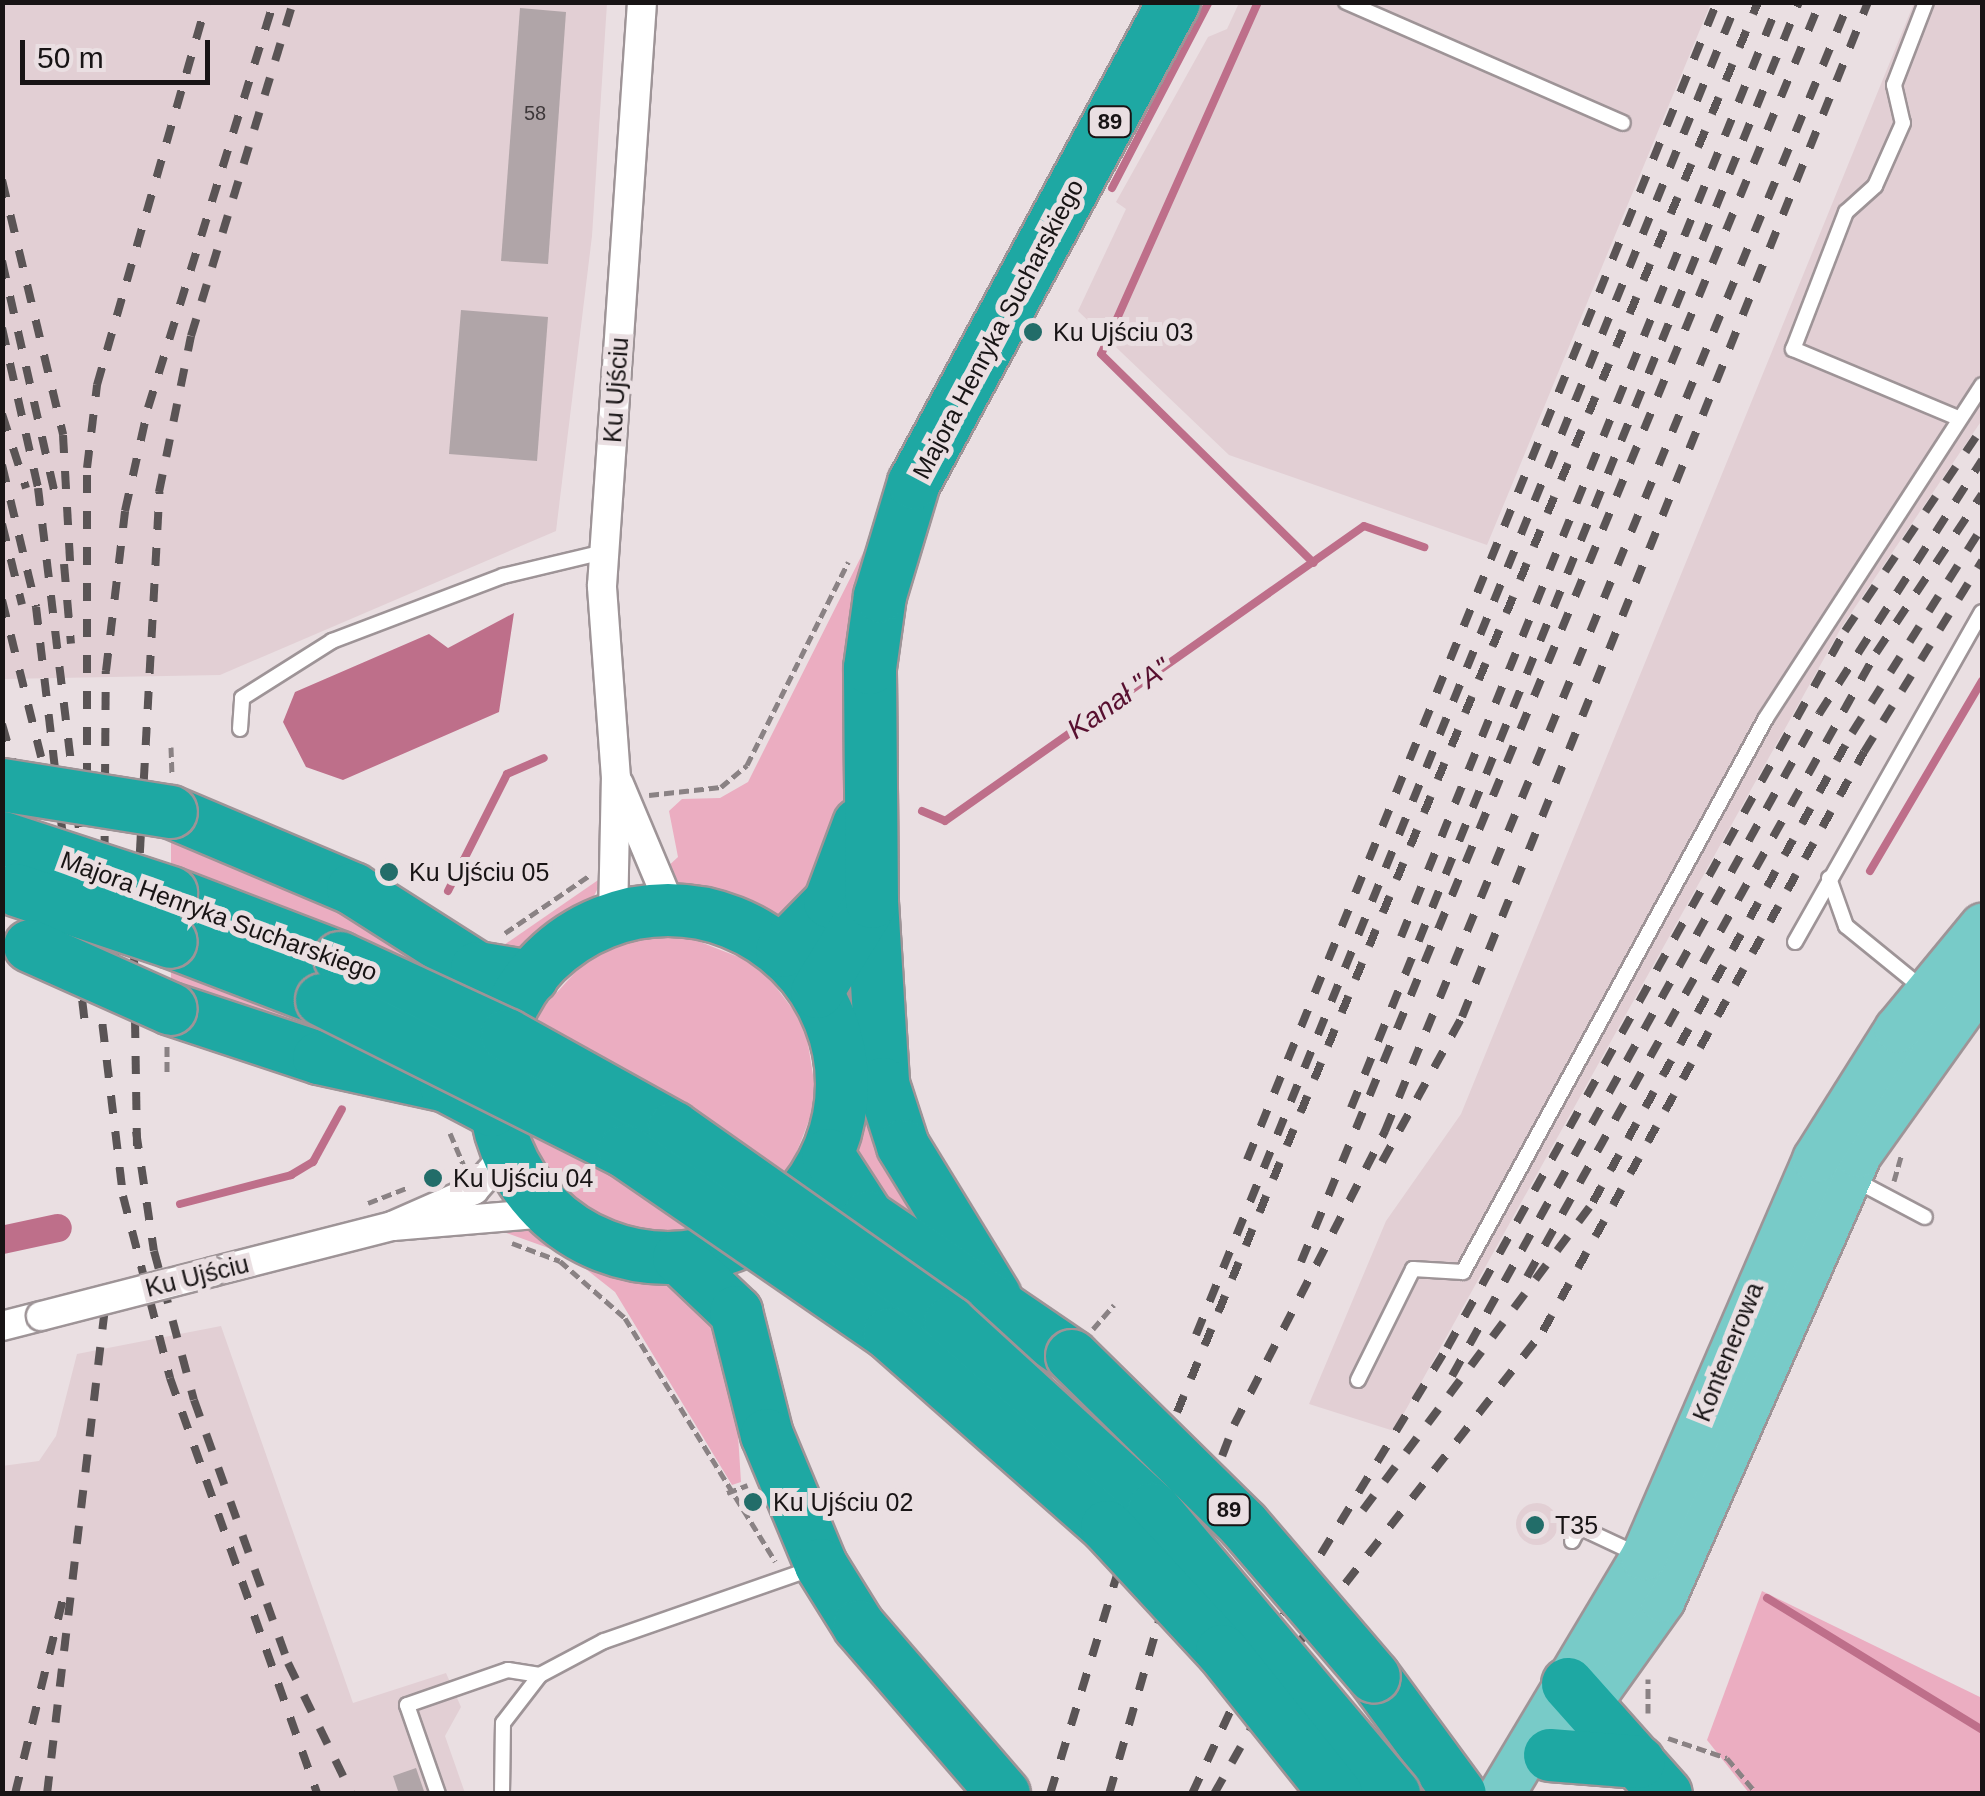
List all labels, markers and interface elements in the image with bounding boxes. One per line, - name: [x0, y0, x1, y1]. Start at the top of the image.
- scale bar: [25, 20, 215, 82]
- text: 50 m: [37, 41, 104, 74]
- house number: 58: [524, 101, 546, 125]
- road number: 89: [1088, 105, 1132, 139]
- street label: Majora Henryka Sucharskiego: [906, 174, 1090, 484]
- place label: Ku Ujściu 03: [1053, 317, 1193, 347]
- marker: Ku Ujściu 03: [1022, 321, 1044, 343]
- street label: Ku Ujściu: [597, 336, 635, 444]
- water label: Kanał "A": [1061, 651, 1177, 747]
- street label: Majora Henryka Sucharskiego: [57, 845, 381, 987]
- place label: Ku Ujściu 05: [409, 857, 549, 887]
- marker: Ku Ujściu 05: [378, 861, 400, 883]
- place label: Ku Ujściu 04: [453, 1163, 593, 1193]
- marker: Ku Ujściu 04: [422, 1167, 444, 1189]
- street label: Ku Ujściu: [142, 1249, 252, 1303]
- street label: Kontenerowa: [1686, 1278, 1770, 1426]
- place label: Ku Ujściu 02: [773, 1487, 913, 1517]
- marker: Ku Ujściu 02: [742, 1491, 764, 1513]
- road number: 89: [1206, 1493, 1252, 1527]
- place label: T35: [1555, 1510, 1598, 1540]
- marker: T35: [1524, 1514, 1546, 1536]

